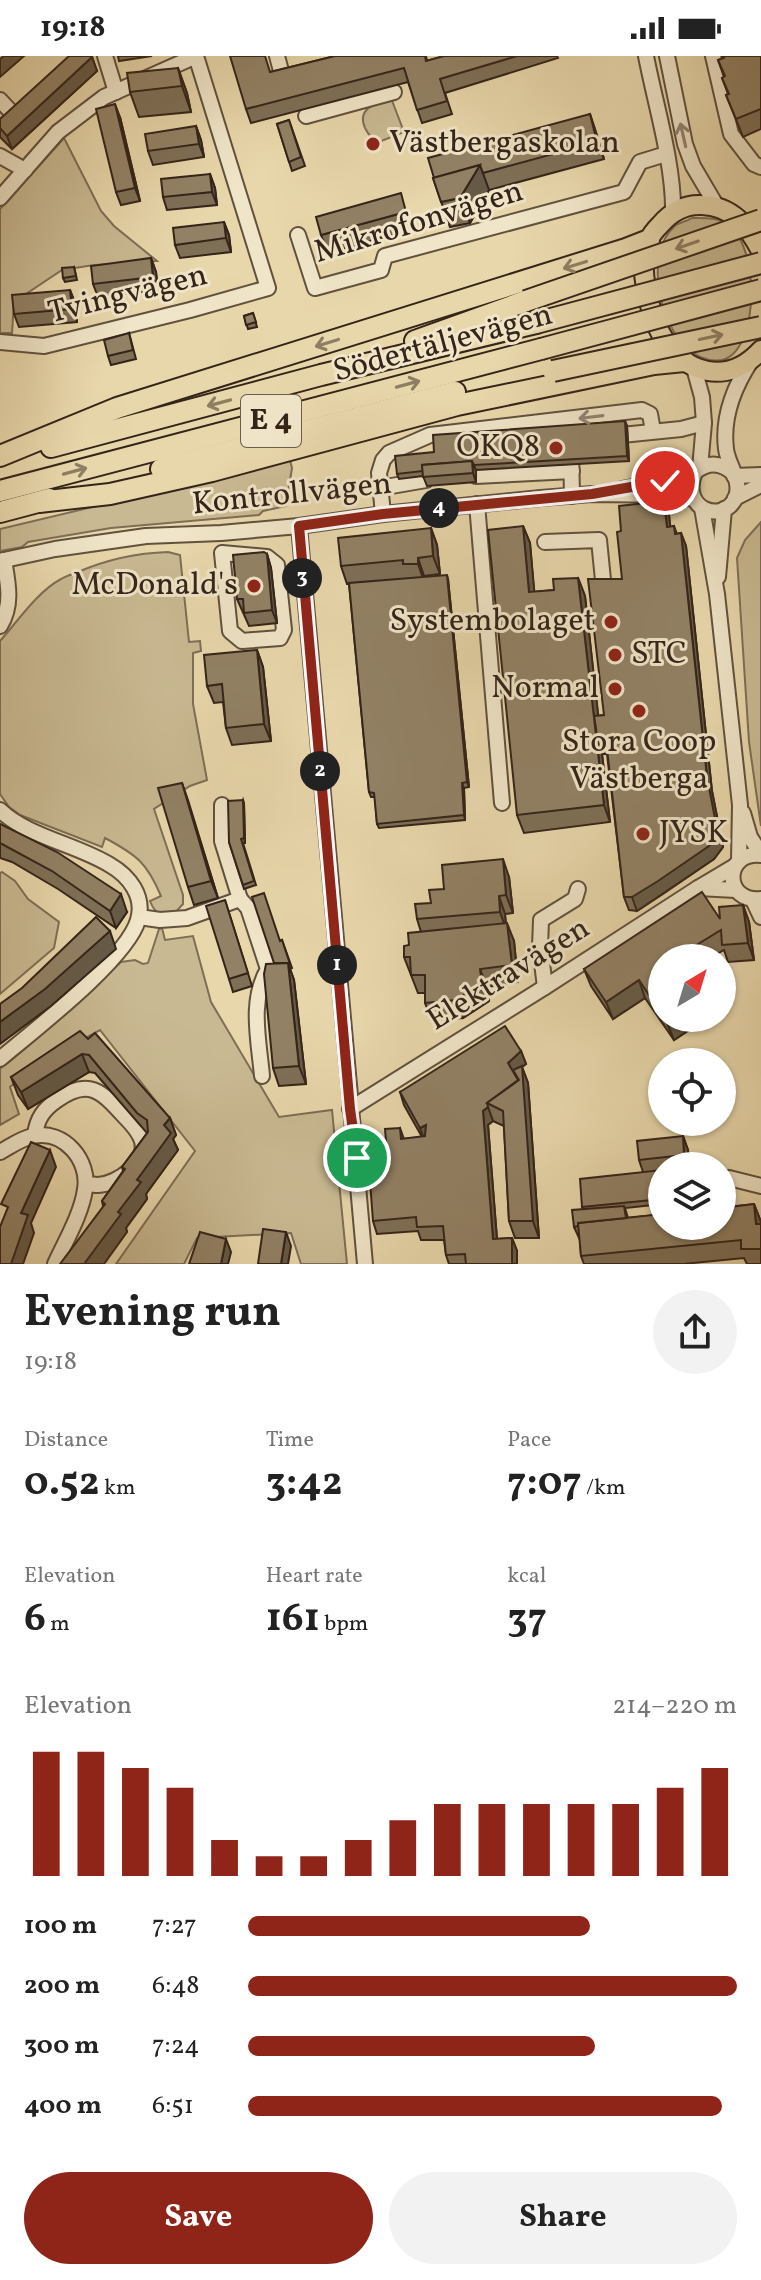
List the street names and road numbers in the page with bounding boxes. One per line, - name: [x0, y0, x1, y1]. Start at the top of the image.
- street label: Mikrofonvägen: [309, 170, 529, 276]
- street label: Tvingvägen: [44, 254, 212, 336]
- street label: Södertäljevägen: [328, 294, 558, 394]
- road number: E 4: [241, 395, 301, 447]
- street label: Kontrollvägen: [190, 463, 394, 527]
- street label: Elektravägen: [419, 907, 599, 1043]

